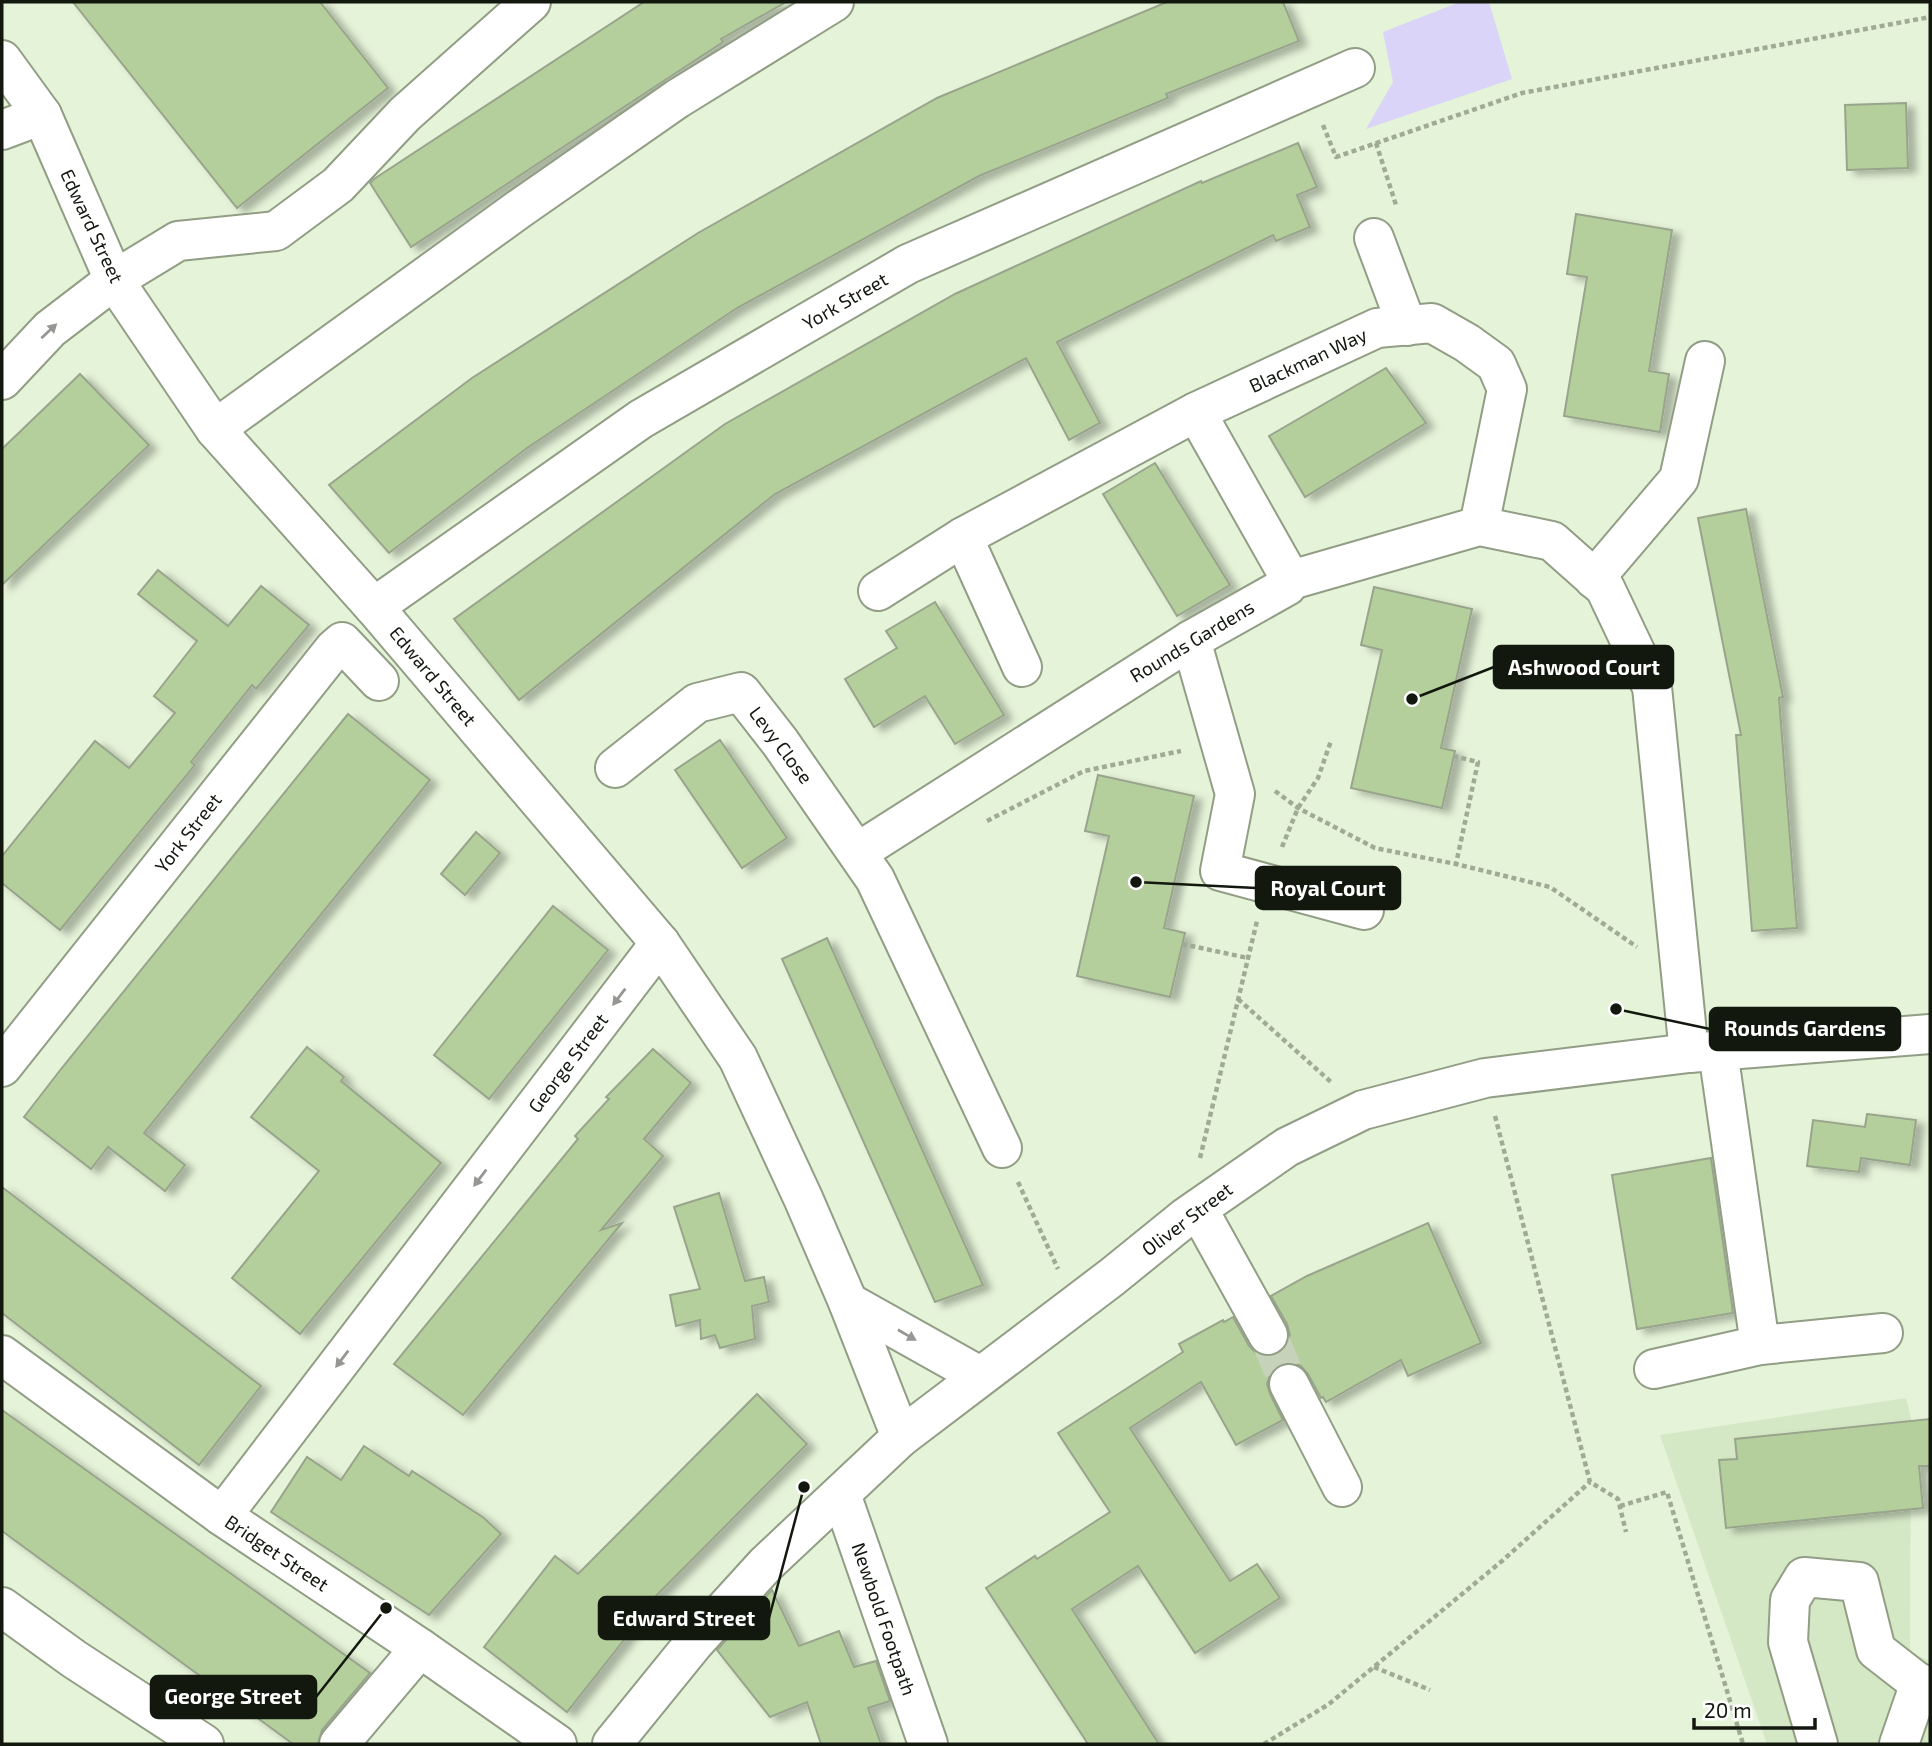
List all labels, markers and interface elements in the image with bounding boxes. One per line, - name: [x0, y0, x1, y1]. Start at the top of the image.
- street label: Edward Street: [56, 165, 129, 286]
- street label: York Street: [798, 267, 891, 334]
- street label: Blackman Way: [1245, 322, 1370, 397]
- one-way arrow: [40, 323, 58, 339]
- street label: Rounds Gardens: [1126, 594, 1258, 687]
- street label: Edward Street: [385, 621, 482, 730]
- callout: Ashwood Court: [1494, 646, 1673, 688]
- text: Ashwood Court: [1508, 654, 1660, 679]
- street label: Levy Close: [745, 701, 818, 788]
- street label: York Street: [149, 788, 226, 877]
- callout: Royal Court: [1256, 867, 1400, 909]
- text: Royal Court: [1270, 875, 1386, 901]
- one-way arrow: [612, 988, 626, 1006]
- callout: Rounds Gardens: [1710, 1008, 1900, 1050]
- street label: George Street: [523, 1009, 612, 1117]
- text: Rounds Gardens: [1724, 1015, 1886, 1040]
- one-way arrow: [474, 1169, 488, 1187]
- street label: Oliver Street: [1137, 1177, 1237, 1260]
- one-way arrow: [897, 1329, 917, 1341]
- one-way arrow: [335, 1349, 350, 1367]
- street label: Bridget Street: [221, 1509, 333, 1596]
- street label: Newbold Footpath: [848, 1539, 921, 1698]
- callout: Edward Street: [599, 1597, 769, 1639]
- text: Edward Street: [613, 1605, 756, 1630]
- callout: George Street: [151, 1676, 316, 1718]
- text: George Street: [164, 1683, 302, 1708]
- scale bar: [1694, 1686, 1815, 1730]
- text: 20 m: [1704, 1697, 1752, 1722]

